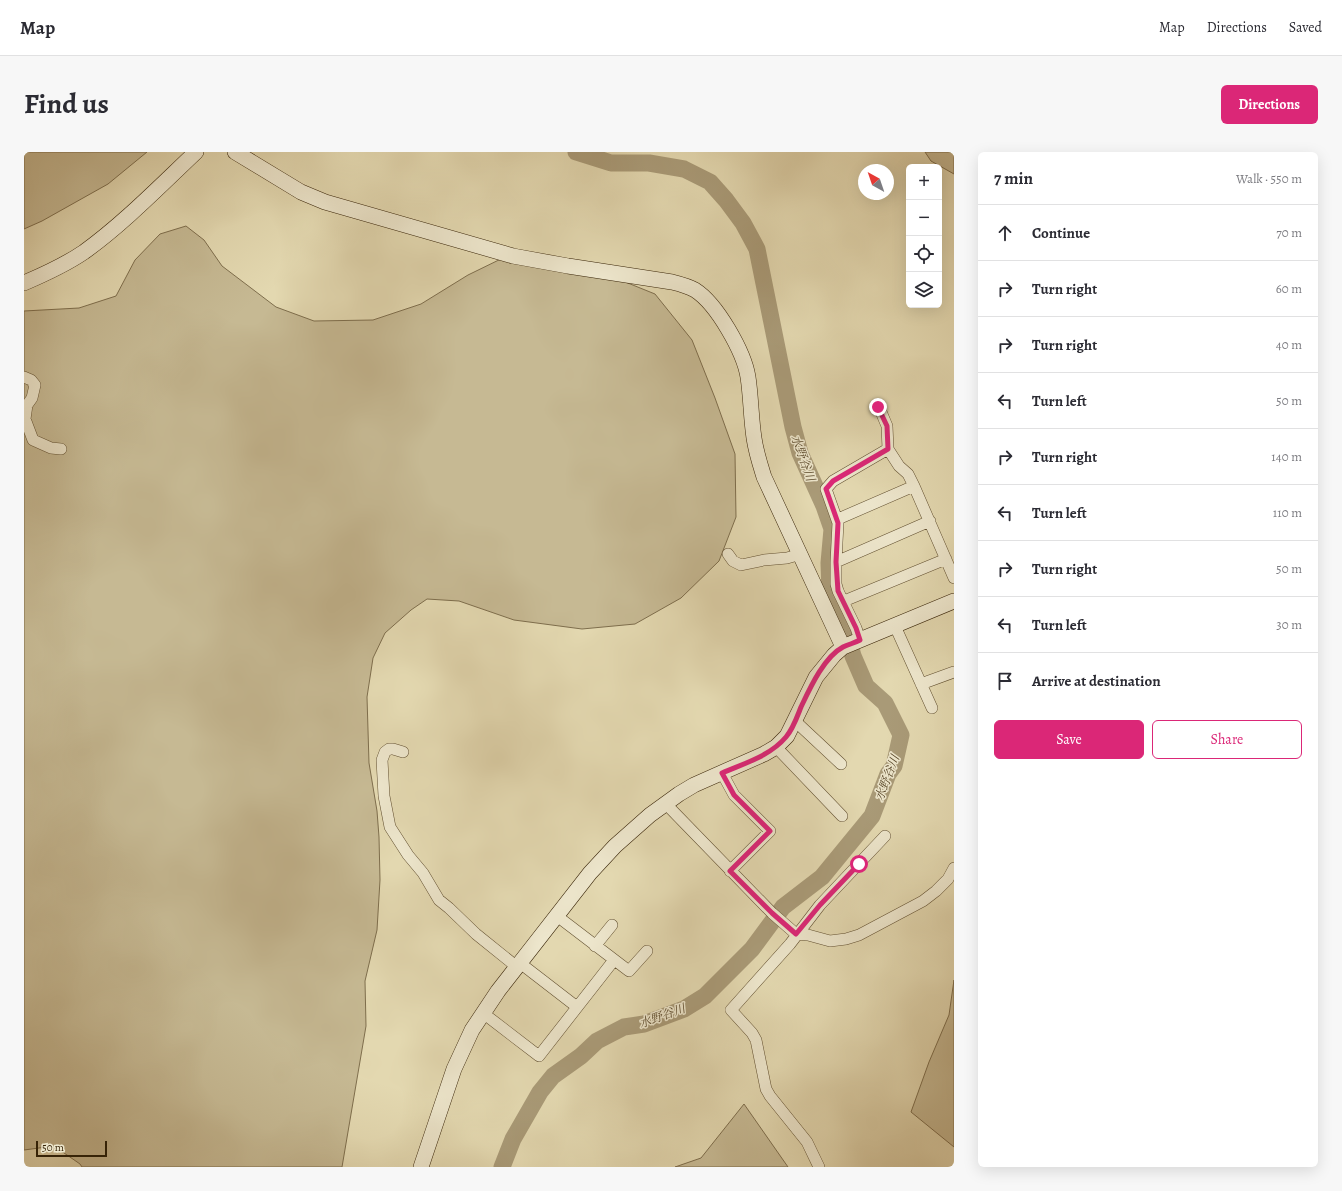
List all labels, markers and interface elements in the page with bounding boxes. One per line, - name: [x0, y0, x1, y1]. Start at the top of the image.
- text: Map: [20, 15, 55, 41]
- text: Map: [1159, 18, 1185, 37]
- text: Directions: [1207, 18, 1267, 37]
- text: Saved: [1289, 18, 1322, 37]
- text: Find us: [24, 85, 109, 123]
- button: Directions: [1221, 85, 1318, 124]
- north arrow: [858, 164, 894, 200]
- map controls: [906, 164, 942, 308]
- button: +: [906, 164, 942, 200]
- text: 7 min: [994, 167, 1033, 190]
- text: Walk · 550 m: [1236, 170, 1302, 187]
- button: −: [906, 200, 942, 236]
- icon: ahead: [994, 222, 1016, 244]
- text: Continue: [1032, 223, 1090, 243]
- text: 70 m: [1276, 224, 1302, 241]
- button: locate: [906, 236, 942, 272]
- button: layers: [906, 272, 942, 308]
- icon: right: [994, 278, 1016, 300]
- text: Turn right: [1032, 279, 1097, 299]
- text: 60 m: [1276, 280, 1302, 297]
- icon: right: [994, 334, 1016, 356]
- text: Turn right: [1032, 335, 1097, 355]
- text: 40 m: [1276, 336, 1302, 353]
- icon: left: [994, 390, 1016, 412]
- text: Turn left: [1032, 391, 1087, 411]
- text: 50 m: [1276, 392, 1302, 409]
- route end: [869, 398, 887, 416]
- water label: 水野谷川: [787, 433, 819, 485]
- icon: right: [994, 446, 1016, 468]
- text: Turn right: [1032, 447, 1097, 467]
- text: 140 m: [1271, 448, 1302, 465]
- icon: left: [994, 502, 1016, 524]
- text: Turn left: [1032, 503, 1087, 523]
- text: 110 m: [1273, 504, 1302, 521]
- icon: right: [994, 558, 1016, 580]
- text: Turn right: [1032, 559, 1097, 579]
- text: 50 m: [1276, 560, 1302, 577]
- icon: left: [994, 614, 1016, 636]
- text: Turn left: [1032, 615, 1087, 635]
- text: 30 m: [1276, 616, 1302, 633]
- icon: arrive: [994, 670, 1016, 692]
- text: Arrive at destination: [1032, 671, 1161, 691]
- button: Save: [994, 720, 1144, 759]
- button: Share: [1152, 720, 1302, 759]
- water label: 水野谷川: [871, 751, 904, 803]
- route start: [850, 855, 868, 873]
- water label: 水野谷川: [637, 1000, 689, 1032]
- scale bar: [36, 1139, 107, 1158]
- text: 50 m: [42, 1140, 64, 1155]

